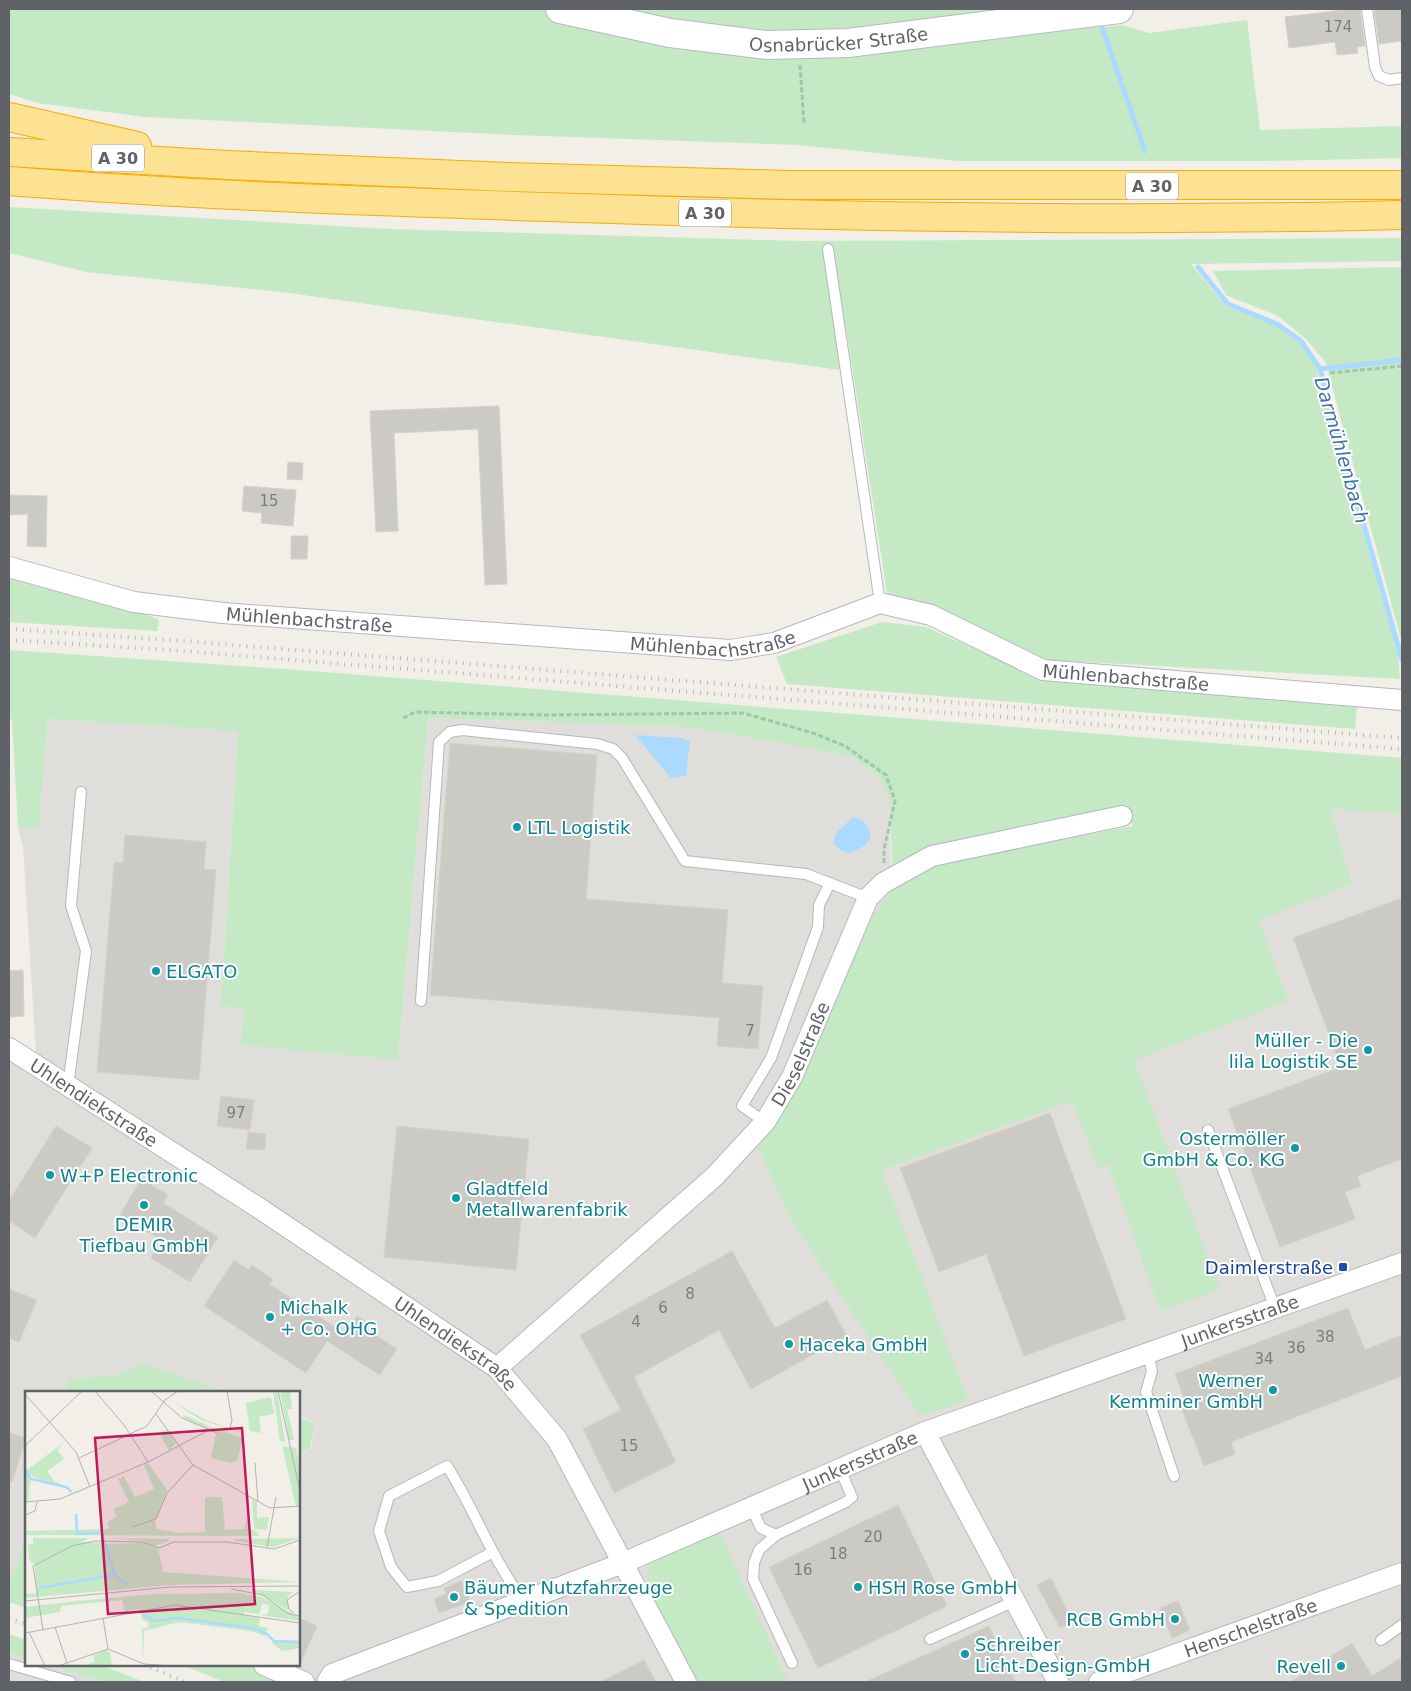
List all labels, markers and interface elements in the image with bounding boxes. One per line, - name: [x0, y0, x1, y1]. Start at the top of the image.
- house number: 174: [1324, 18, 1352, 36]
- street label: Osnabrücker Straße: [748, 23, 929, 56]
- road number: A 30: [92, 144, 144, 172]
- road number: A 30: [1126, 172, 1178, 200]
- road number: A 30: [679, 200, 731, 227]
- water label: Darmühlenbach: [1310, 374, 1374, 526]
- house number: 15: [259, 492, 279, 510]
- street label: Mühlenbachstraße: [225, 603, 393, 636]
- street label: Mühlenbachstraße: [629, 625, 798, 661]
- street label: Mühlenbachstraße: [1042, 660, 1210, 694]
- place label: LTL Logistik: [527, 817, 631, 838]
- marker: LTL Logistik: [511, 821, 523, 833]
- place label: ELGATO: [166, 961, 237, 982]
- marker: ELGATO: [150, 965, 162, 977]
- street label: Dieselstraße: [767, 999, 833, 1110]
- house number: 7: [745, 1022, 755, 1040]
- place label: Müller - Die lila Logistik SE: [1229, 1030, 1358, 1072]
- marker: Müller - Die lila Logistik SE: [1362, 1044, 1374, 1056]
- street label: Uhlendiekstraße: [26, 1054, 162, 1151]
- house number: 97: [226, 1104, 246, 1122]
- place label: Ostermöller GmbH & Co. KG: [1143, 1128, 1286, 1170]
- marker: Ostermöller GmbH & Co. KG: [1289, 1142, 1301, 1154]
- place label: W+P Electronic: [60, 1165, 198, 1186]
- marker: W+P Electronic: [44, 1169, 56, 1181]
- place label: Gladtfeld Metallwarenfabrik: [466, 1178, 628, 1220]
- marker: Gladtfeld Metallwarenfabrik: [450, 1192, 462, 1204]
- marker: DEMIR Tiefbau GmbH: [138, 1199, 150, 1211]
- place label: DEMIR Tiefbau GmbH: [79, 1214, 208, 1256]
- place label: Daimlerstraße: [1205, 1257, 1333, 1278]
- marker: Daimlerstraße: [1337, 1261, 1349, 1273]
- house number: 8: [685, 1285, 695, 1303]
- street label: Junkersstraße: [1177, 1290, 1301, 1351]
- street label: Uhlendiekstraße: [390, 1292, 522, 1395]
- place label: Michalk + Co. OHG: [280, 1297, 377, 1339]
- house number: 6: [658, 1299, 668, 1317]
- marker: Michalk + Co. OHG: [264, 1311, 276, 1323]
- house number: 4: [631, 1313, 641, 1331]
- house number: 38: [1315, 1328, 1335, 1346]
- place label: Haceka GmbH: [799, 1334, 928, 1355]
- marker: Haceka GmbH: [783, 1338, 795, 1350]
- house number: 36: [1286, 1339, 1306, 1357]
- house number: 34: [1254, 1350, 1274, 1368]
- place label: Werner Kemminer GmbH: [1109, 1370, 1264, 1412]
- marker: Werner Kemminer GmbH: [1267, 1384, 1279, 1396]
- inset map: [25, 1391, 300, 1666]
- street label: Junkersstraße: [798, 1426, 920, 1495]
- house number: 15: [619, 1437, 639, 1455]
- house number: 20: [863, 1528, 883, 1546]
- house number: 18: [828, 1545, 848, 1563]
- house number: 16: [793, 1561, 813, 1579]
- place label: Bäumer Nutzfahrzeuge & Spedition: [464, 1577, 673, 1619]
- place label: HSH Rose GmbH: [868, 1577, 1018, 1598]
- marker: HSH Rose GmbH: [852, 1581, 864, 1593]
- marker: Bäumer Nutzfahrzeuge & Spedition: [448, 1591, 460, 1603]
- street label: Henschelstraße: [1181, 1594, 1320, 1661]
- place label: RCB GmbH: [1066, 1609, 1165, 1630]
- marker: RCB GmbH: [1169, 1613, 1181, 1625]
- place label: Schreiber Licht-Design-GmbH: [975, 1634, 1151, 1676]
- marker: Schreiber Licht-Design-GmbH: [959, 1648, 971, 1660]
- place label: Revell: [1276, 1656, 1331, 1677]
- marker: Revell: [1335, 1660, 1347, 1672]

